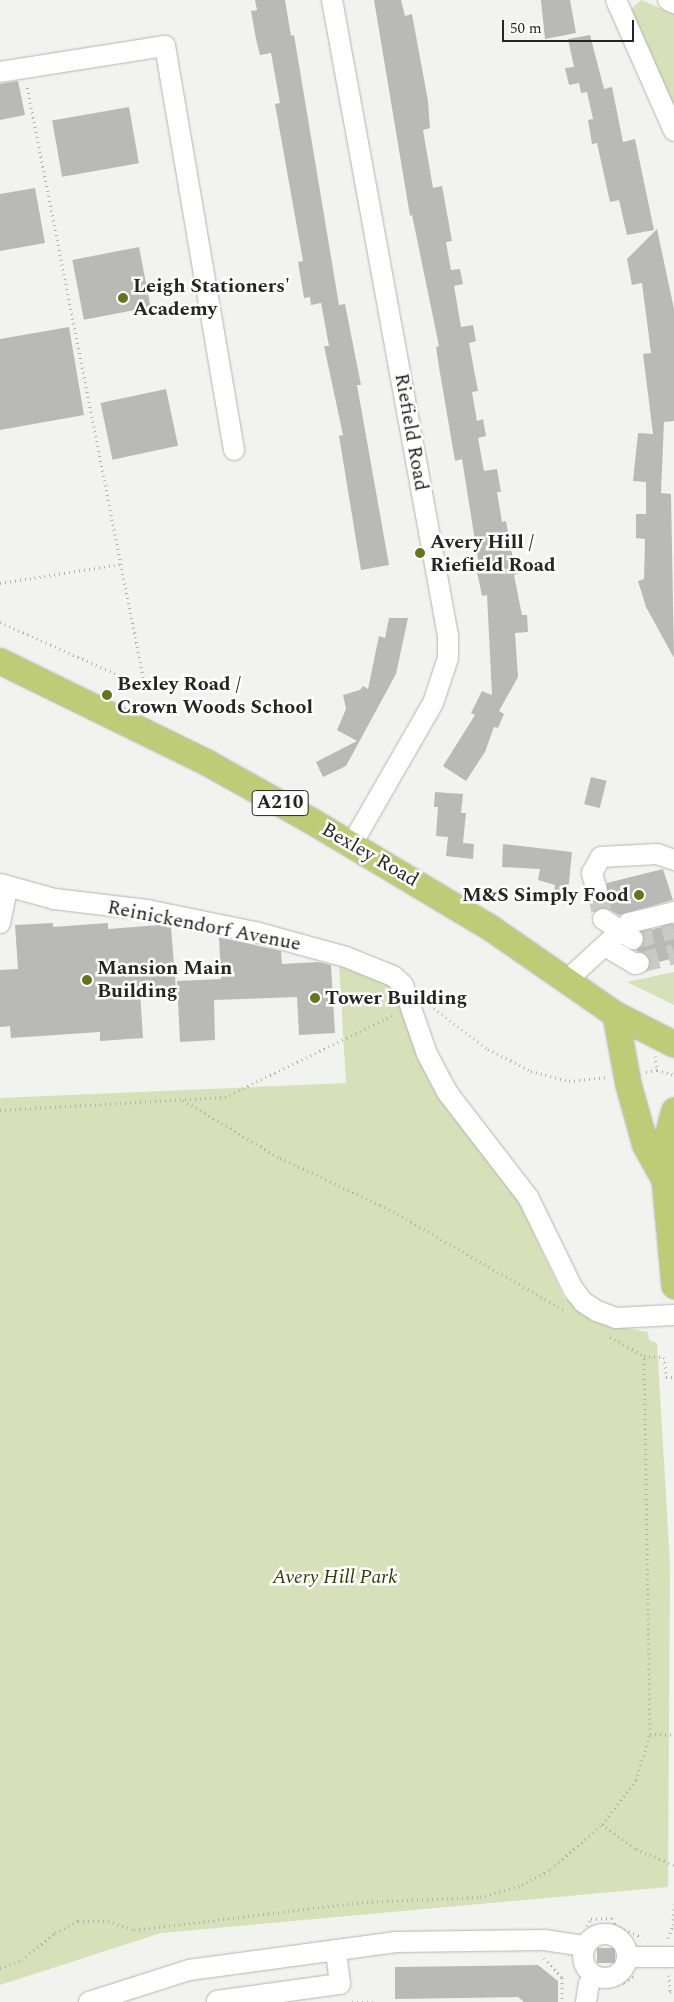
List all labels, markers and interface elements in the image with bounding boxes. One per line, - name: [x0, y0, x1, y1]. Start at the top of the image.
- scale bar: [504, 10, 636, 42]
- text: 50 m: [510, 17, 542, 40]
- place label: Leigh Stationers' Academy: [133, 274, 290, 321]
- marker: Leigh Stationers' Academy: [117, 292, 129, 304]
- street label: Riefield Road: [389, 371, 433, 493]
- place label: Avery Hill / Riefield Road: [430, 530, 556, 577]
- marker: Avery Hill / Riefield Road: [414, 547, 426, 559]
- place label: Bexley Road / Crown Woods School: [117, 672, 313, 719]
- marker: Bexley Road / Crown Woods School: [101, 689, 113, 701]
- road number: A210: [251, 786, 309, 820]
- street label: Bexley Road: [317, 818, 423, 892]
- place label: M&S Simply Food: [462, 883, 629, 907]
- marker: M&S Simply Food: [633, 889, 645, 901]
- street label: Reinickendorf Avenue: [105, 895, 303, 957]
- place label: Mansion Main Building: [97, 956, 232, 1003]
- marker: Mansion Main Building: [81, 974, 93, 986]
- place label: Tower Building: [325, 986, 467, 1010]
- marker: Tower Building: [309, 992, 321, 1004]
- park label: Avery Hill Park: [272, 1565, 398, 1589]

